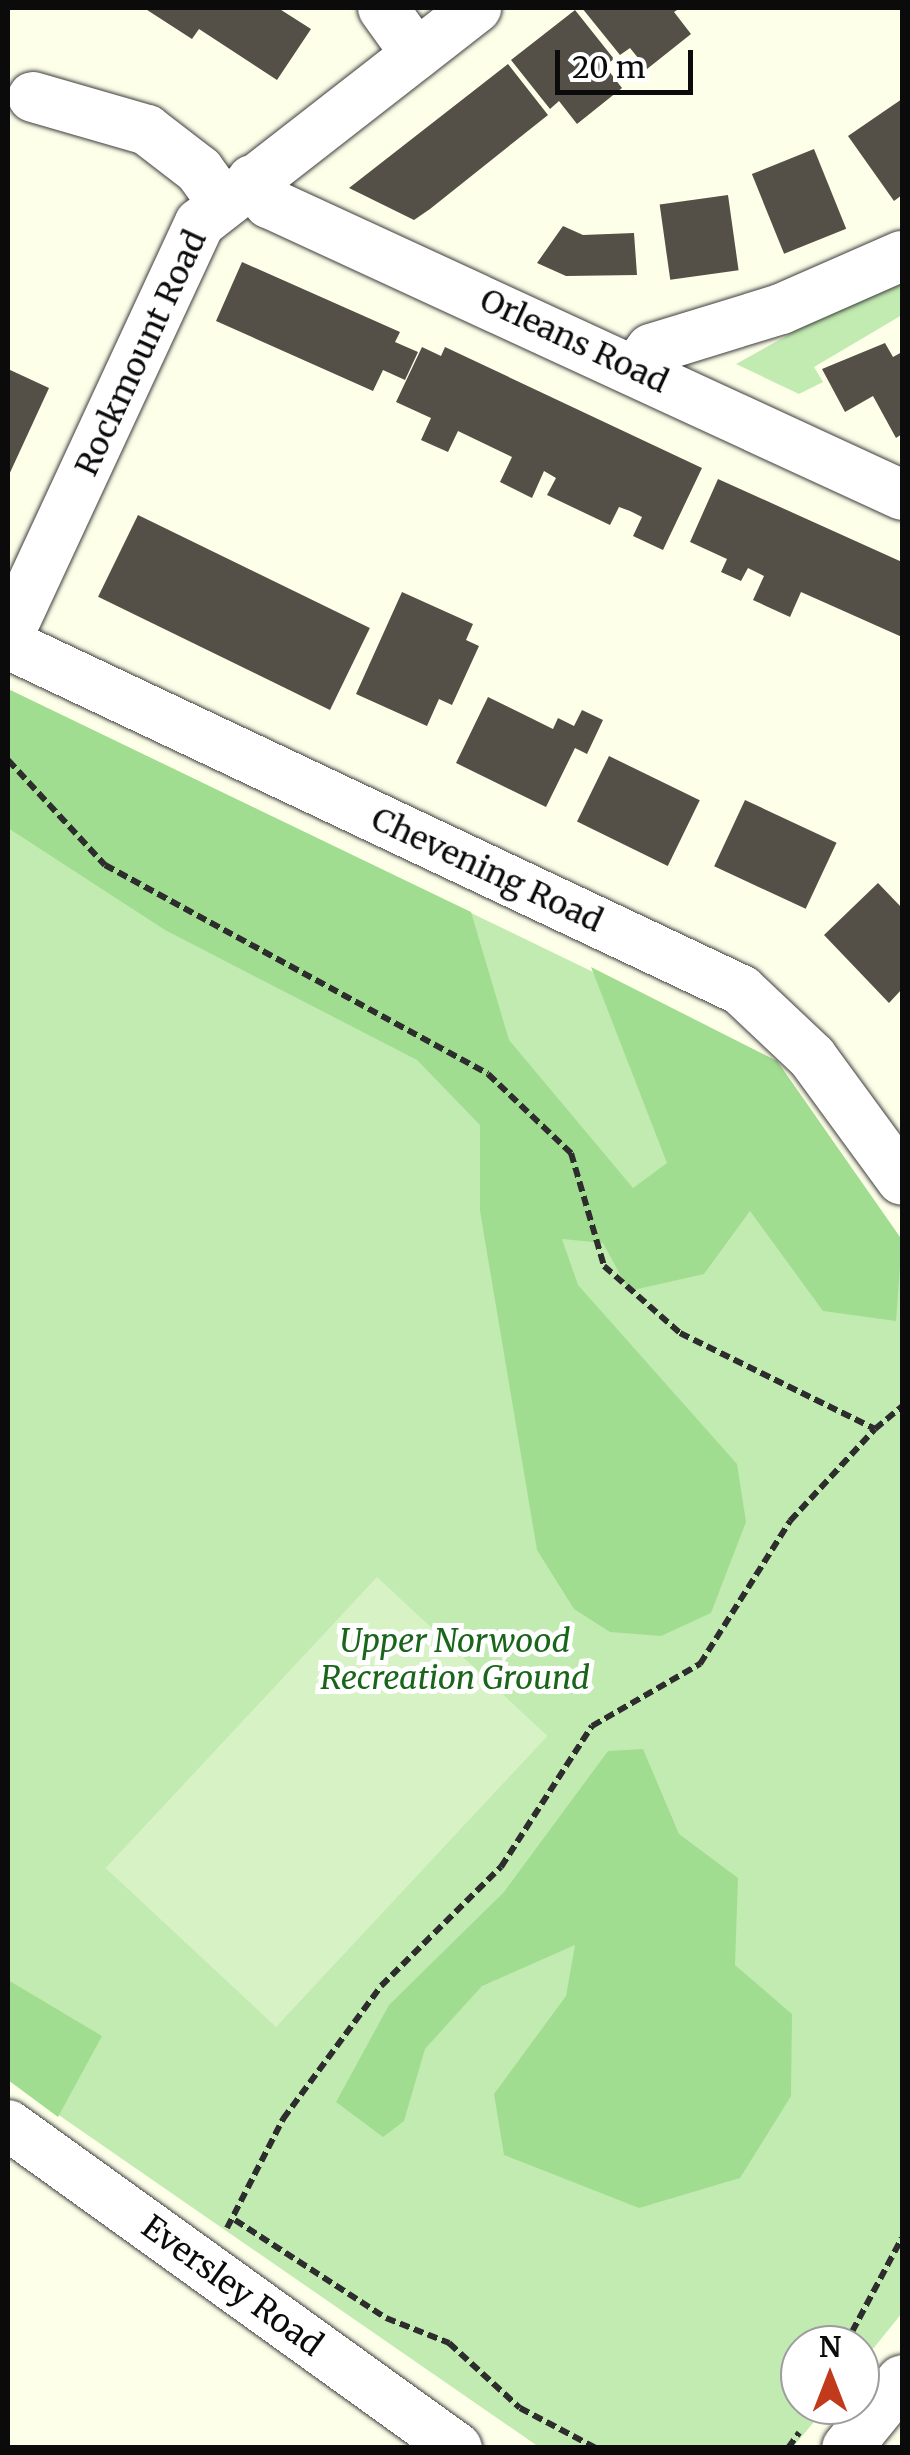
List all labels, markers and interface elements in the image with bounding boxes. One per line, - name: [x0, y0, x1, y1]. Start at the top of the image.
- scale bar: [560, 30, 698, 92]
- text: 20 m: [572, 48, 645, 86]
- street label: Rockmount Road: [67, 224, 215, 482]
- street label: Orleans Road: [474, 281, 674, 401]
- street label: Chevening Road: [365, 800, 609, 940]
- park label: Upper Norwood Recreation Ground: [320, 1623, 590, 1698]
- street label: Eversley Road: [134, 2208, 330, 2364]
- north arrow: [780, 2325, 880, 2425]
- text: N: [819, 2329, 841, 2365]

